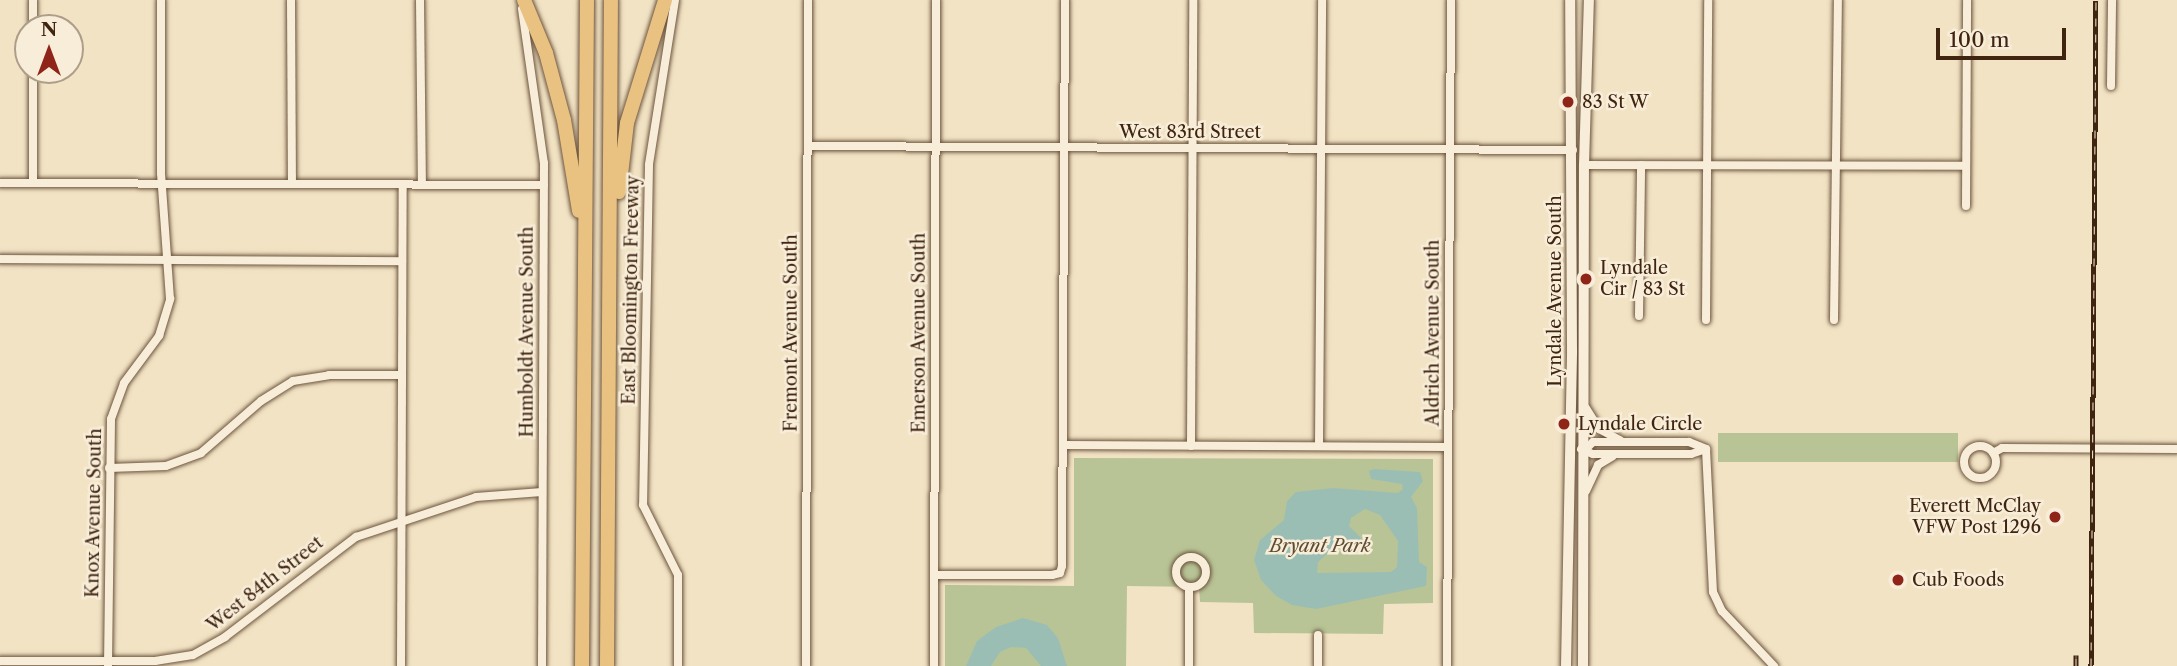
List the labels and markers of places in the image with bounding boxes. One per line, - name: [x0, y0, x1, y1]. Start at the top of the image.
- place label: 83 St W: [1582, 91, 1649, 113]
- marker: 83 St W: [1560, 94, 1576, 110]
- place label: Lyndale Cir / 83 St: [1600, 258, 1686, 300]
- marker: Lyndale Cir / 83 St: [1578, 271, 1594, 287]
- place label: Lyndale Circle: [1578, 413, 1702, 435]
- marker: Lyndale Circle: [1556, 416, 1572, 432]
- place label: Everett McClay VFW Post 1296: [1909, 496, 2041, 538]
- marker: Everett McClay VFW Post 1296: [2047, 509, 2063, 525]
- place label: Cub Foods: [1912, 569, 2004, 591]
- marker: Cub Foods: [1890, 572, 1906, 588]

